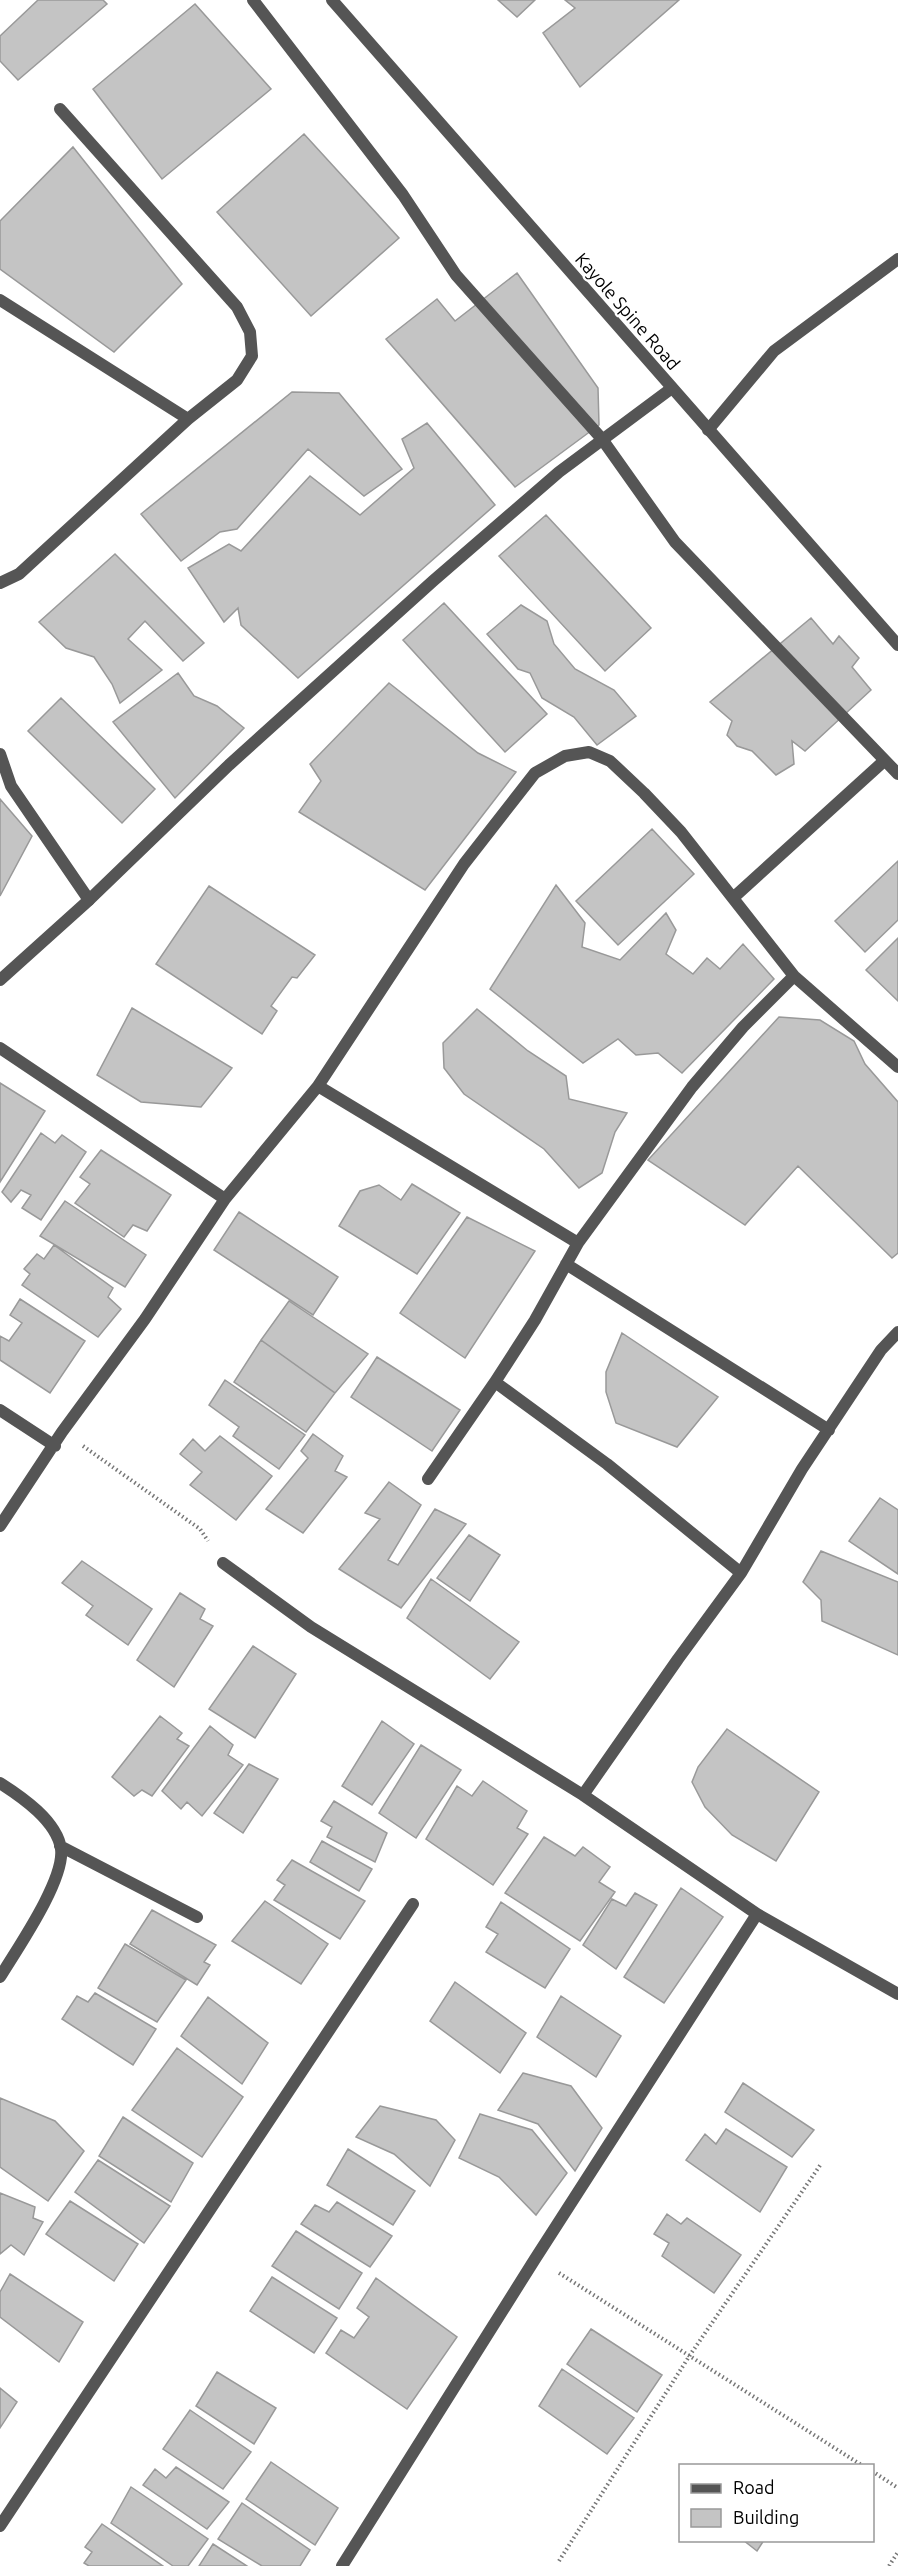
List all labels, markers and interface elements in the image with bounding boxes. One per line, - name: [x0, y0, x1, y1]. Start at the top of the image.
- street label: Kayole Spine Road: [572, 248, 684, 374]
- legend: [679, 2464, 874, 2542]
- text: Road: [733, 2477, 775, 2497]
- text: Building: [733, 2507, 799, 2527]

